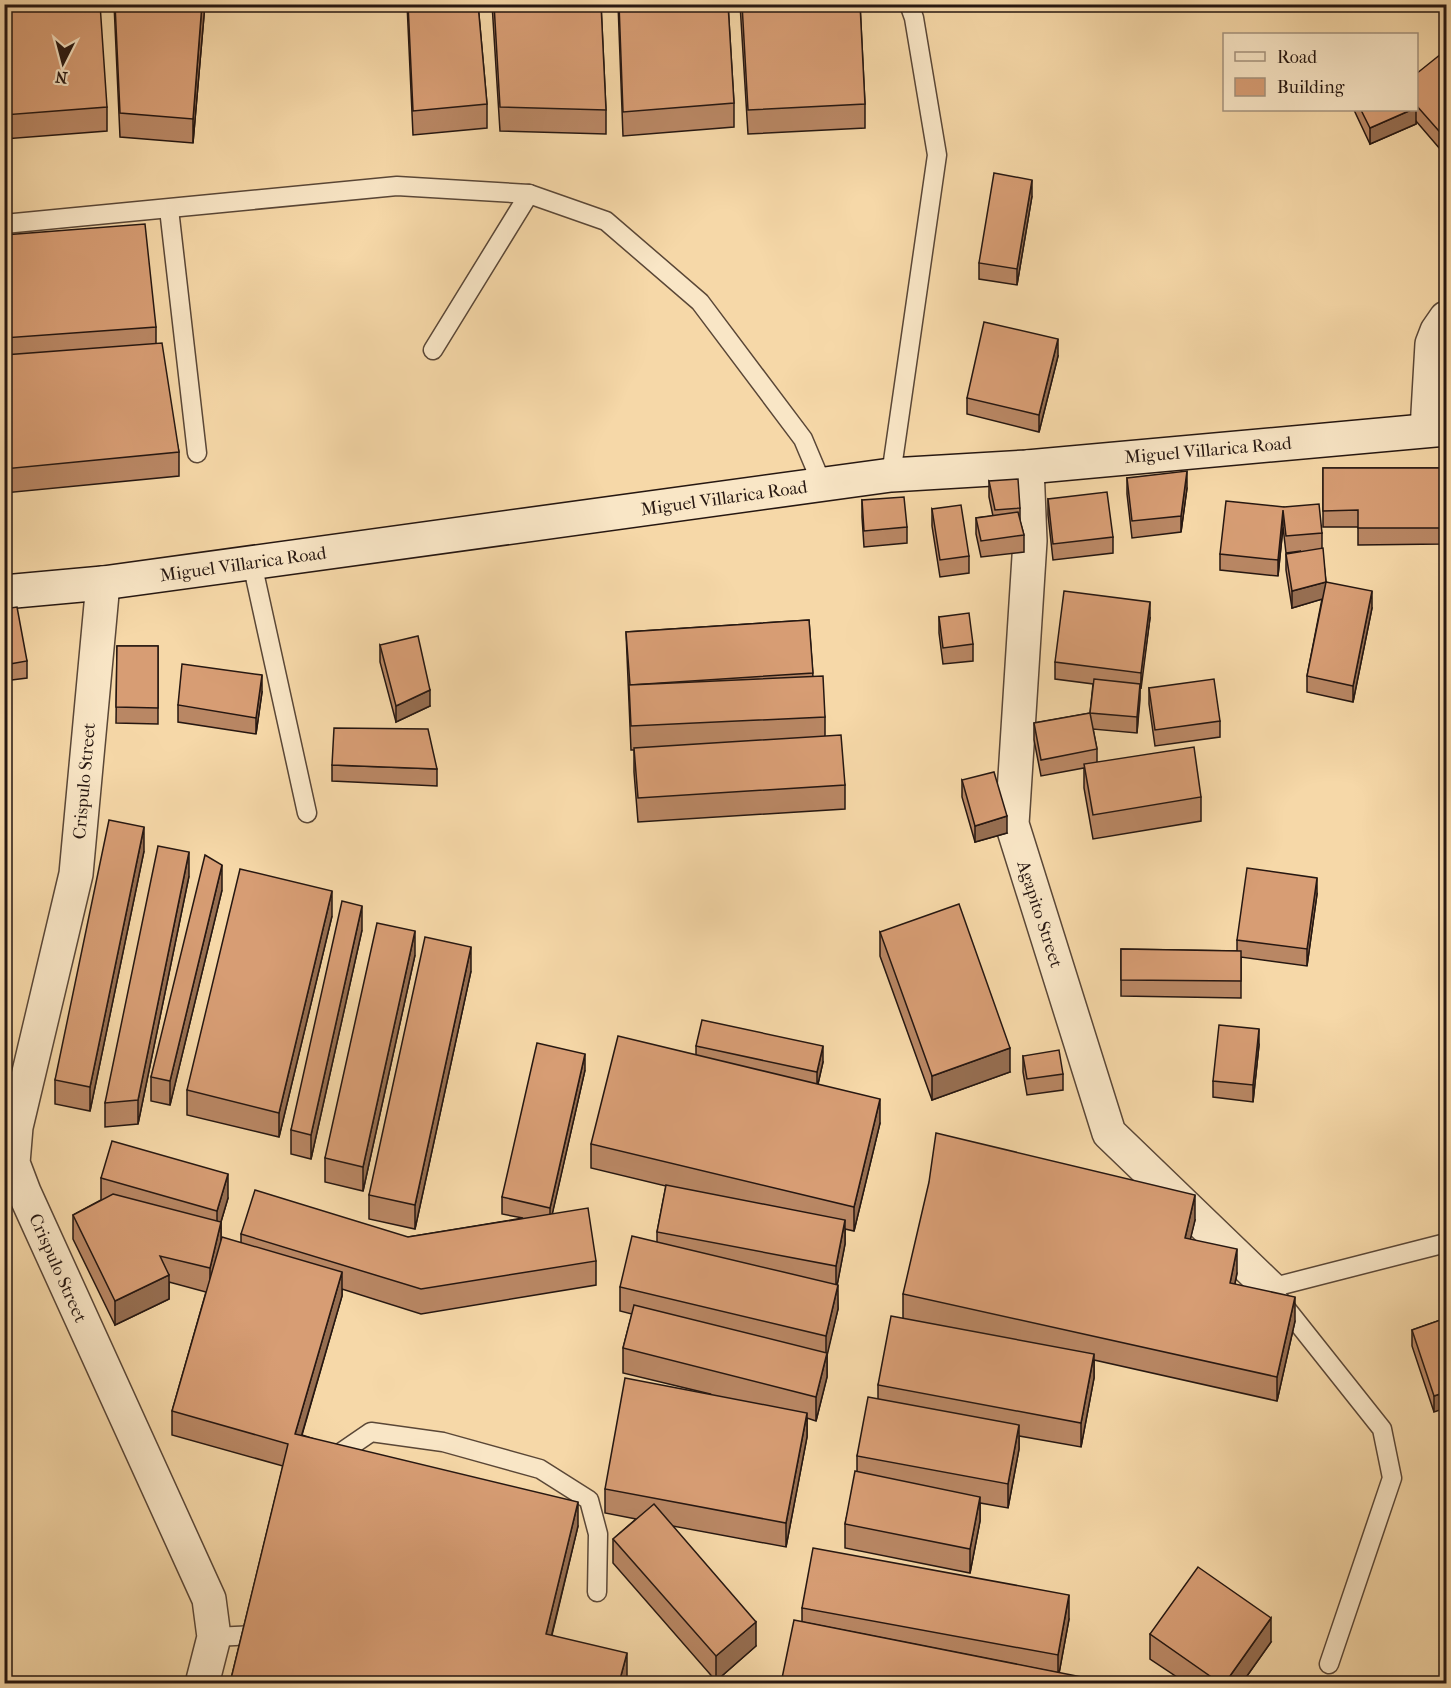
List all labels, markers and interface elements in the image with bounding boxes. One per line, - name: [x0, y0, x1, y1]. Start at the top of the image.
- north arrow: [33, 33, 93, 93]
- legend: [1223, 33, 1418, 111]
- text: Road: [1277, 47, 1317, 68]
- text: N: [54, 67, 69, 88]
- text: Building: [1277, 77, 1345, 98]
- street label: Miguel Villarica Road: [1124, 433, 1293, 468]
- street label: Miguel Villarica Road: [640, 476, 809, 521]
- street label: Miguel Villarica Road: [159, 542, 328, 587]
- street label: Crispulo Street: [69, 721, 100, 840]
- street label: Agapito Street: [1012, 857, 1067, 971]
- street label: Crispulo Street: [24, 1211, 91, 1326]

